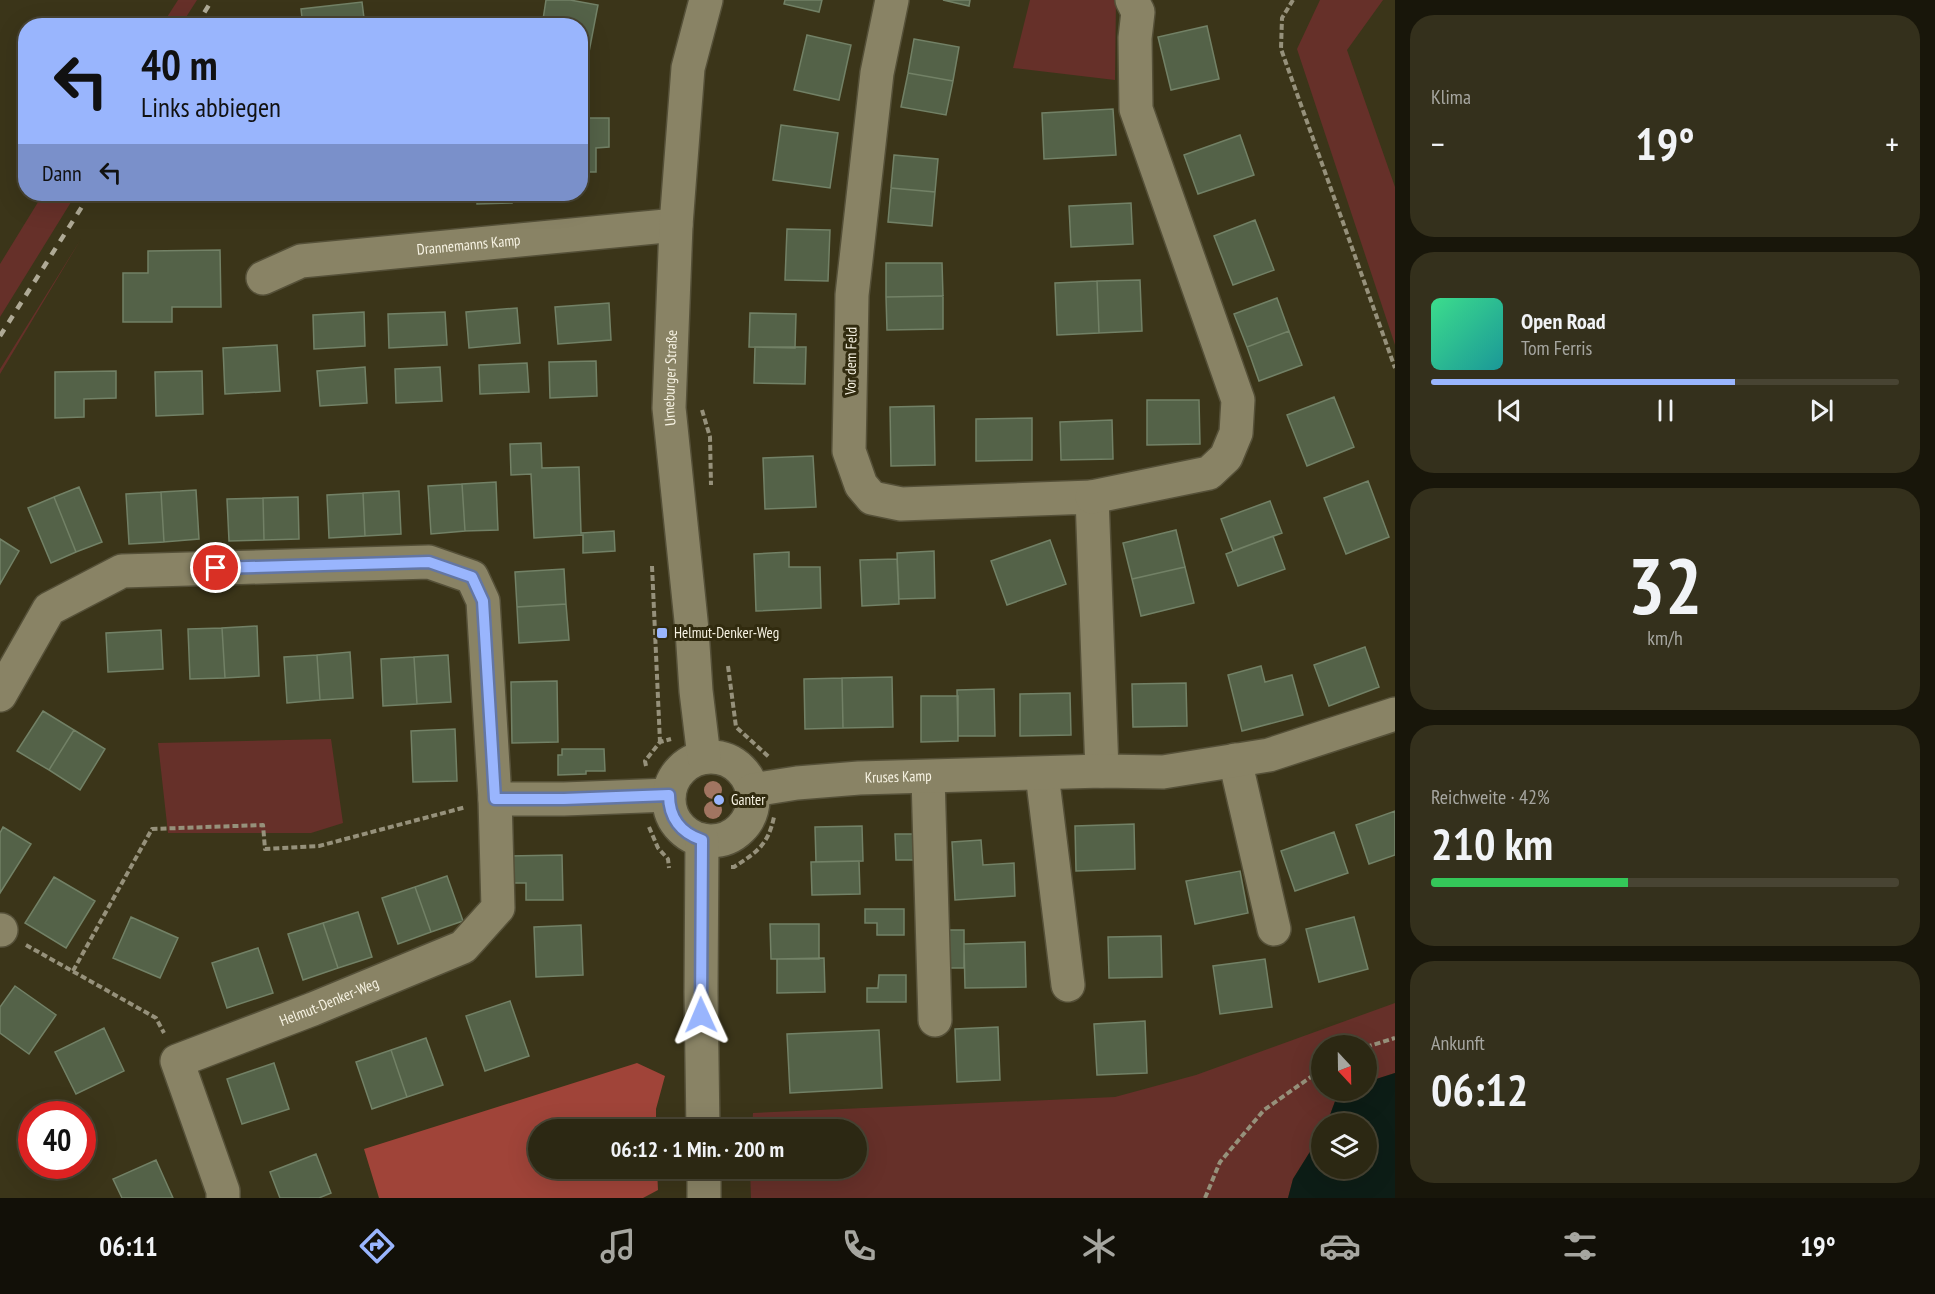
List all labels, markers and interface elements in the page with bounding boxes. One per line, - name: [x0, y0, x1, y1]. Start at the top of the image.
- text: 40 m: [141, 37, 218, 92]
- icon: left: [42, 42, 120, 120]
- text: Klima: [1431, 84, 1471, 110]
- text: Links abbiegen: [141, 90, 281, 124]
- text: 19°: [1635, 114, 1695, 172]
- text: −: [1431, 122, 1445, 165]
- text: +: [1885, 122, 1899, 165]
- icon: left: [94, 156, 127, 189]
- text: Dann: [42, 159, 82, 187]
- street label: Drannemanns Kamp: [416, 230, 521, 259]
- text: Open Road: [1521, 307, 1606, 335]
- street label: Vor dem Feld: [840, 327, 861, 396]
- street label: Urneburger Straße: [659, 329, 681, 427]
- text: Tom Ferris: [1521, 335, 1592, 361]
- icon: previous: [1493, 394, 1526, 427]
- icon: pause: [1649, 394, 1682, 427]
- icon: next: [1805, 394, 1838, 427]
- text: 32: [1628, 535, 1702, 636]
- pin: [190, 542, 241, 593]
- icon: arrive: [199, 551, 232, 584]
- place label: Helmut-Denker-Weg: [674, 623, 779, 642]
- text: km/h: [1647, 625, 1683, 651]
- marker: Helmut-Denker-Weg: [655, 626, 669, 640]
- street label: Kruses Kamp: [865, 766, 932, 787]
- text: Reichweite · 42%: [1431, 784, 1550, 810]
- place label: Ganter: [731, 790, 766, 809]
- marker: Ganter: [712, 793, 726, 807]
- text: 210 km: [1431, 814, 1553, 872]
- street label: Helmut-Denker-Weg: [277, 973, 381, 1030]
- position arrow: [669, 983, 733, 1047]
- text: Ankunft: [1431, 1030, 1485, 1056]
- north arrow: [1311, 1035, 1377, 1101]
- map controls: [1311, 1035, 1377, 1179]
- text: 06:12: [1431, 1060, 1528, 1118]
- speed limit sign: 40: [18, 1101, 96, 1179]
- button: layers: [1311, 1113, 1377, 1179]
- text: 06:12 · 1 Min. · 200 m: [611, 1135, 784, 1163]
- icon: directions: [356, 1225, 398, 1267]
- icon: music: [597, 1225, 639, 1267]
- icon: phone: [838, 1225, 880, 1267]
- icon: climate: [1078, 1225, 1120, 1267]
- icon: car: [1319, 1225, 1361, 1267]
- icon: filters: [1559, 1225, 1601, 1267]
- text: 06:11: [99, 1229, 158, 1263]
- text: 19°: [1800, 1229, 1836, 1263]

